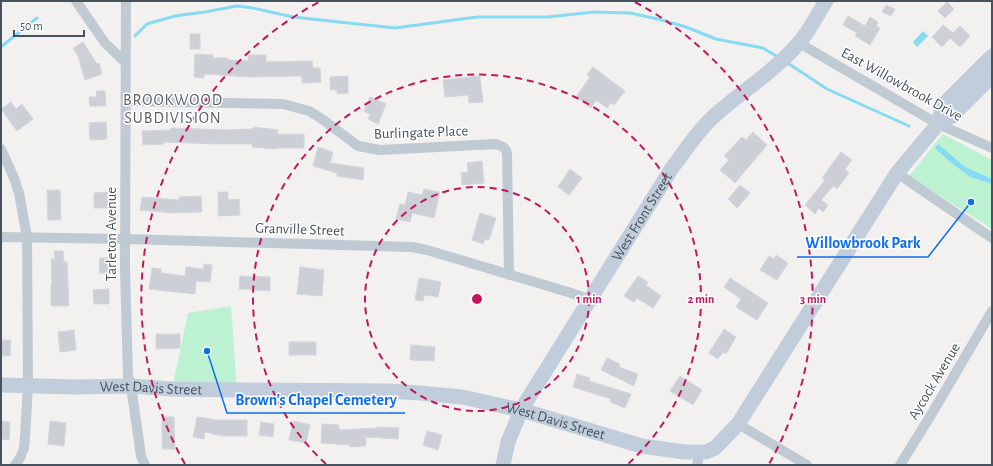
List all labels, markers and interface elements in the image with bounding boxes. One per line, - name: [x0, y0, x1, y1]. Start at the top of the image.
- scale bar: [14, 12, 84, 38]
- text: 50 m: [20, 20, 43, 32]
- street label: East Willowbrook Drive: [839, 45, 965, 124]
- district label: BROOKWOOD SUBDIVISION: [123, 92, 223, 126]
- street label: Burlingate Place: [373, 123, 469, 142]
- street label: West Front Street: [609, 170, 675, 264]
- street label: Tarleton Avenue: [104, 187, 119, 281]
- street label: Granville Street: [255, 220, 345, 239]
- callout: Willowbrook Park: [797, 229, 928, 257]
- text: Willowbrook Park: [805, 235, 921, 251]
- centre of rings: [470, 292, 484, 306]
- text: 1 min: [576, 293, 602, 305]
- text: 2 min: [688, 293, 714, 305]
- text: 3 min: [800, 293, 826, 305]
- street label: Aycock Avenue: [906, 340, 963, 422]
- street label: West Davis Street: [100, 379, 202, 397]
- callout: Brown's Chapel Cemetery: [227, 385, 405, 413]
- text: Brown's Chapel Cemetery: [235, 392, 398, 409]
- street label: West Davis Street: [505, 400, 607, 443]

